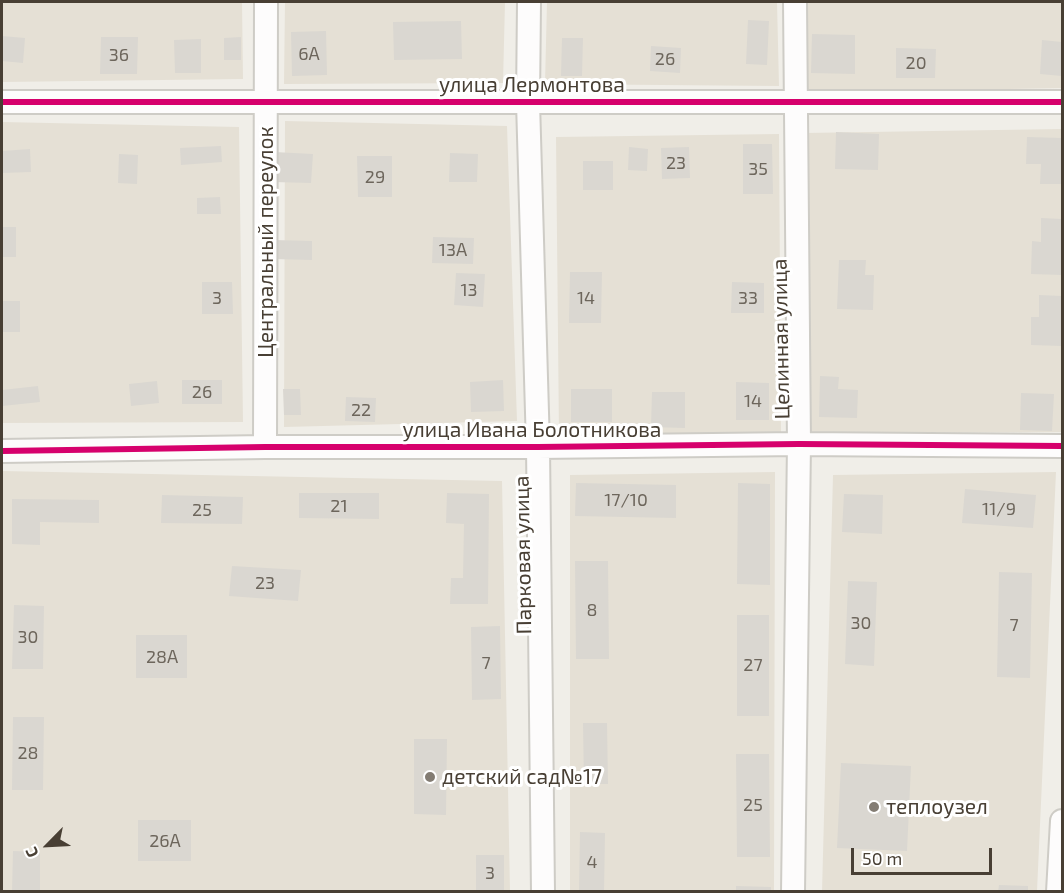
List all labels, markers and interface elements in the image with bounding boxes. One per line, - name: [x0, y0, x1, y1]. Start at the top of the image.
- house number: 6А: [298, 43, 320, 65]
- house number: 36: [109, 44, 129, 66]
- house number: 26: [655, 48, 675, 70]
- house number: 20: [906, 52, 926, 74]
- street label: улица Лермонтова: [439, 72, 625, 98]
- street label: Центральный переулок: [253, 126, 279, 358]
- house number: 23: [666, 152, 686, 174]
- house number: 35: [748, 158, 768, 180]
- house number: 29: [365, 166, 385, 188]
- house number: 13А: [439, 239, 467, 261]
- street label: Целинная улица: [767, 258, 795, 420]
- house number: 13: [460, 279, 478, 301]
- house number: 3: [212, 287, 222, 309]
- house number: 14: [577, 287, 595, 309]
- house number: 33: [738, 287, 758, 309]
- house number: 26: [192, 381, 212, 403]
- house number: 14: [744, 390, 762, 412]
- house number: 22: [351, 399, 371, 421]
- street label: улица Ивана Болотникова: [403, 417, 661, 443]
- street label: Парковая улица: [509, 475, 537, 635]
- house number: 17/10: [604, 489, 648, 511]
- house number: 21: [330, 495, 348, 517]
- house number: 11/9: [982, 498, 1016, 520]
- house number: 25: [192, 499, 212, 521]
- house number: 23: [255, 572, 275, 594]
- house number: 8: [587, 599, 597, 621]
- house number: 30: [851, 612, 871, 634]
- house number: 7: [1009, 614, 1019, 636]
- house number: 30: [18, 626, 38, 648]
- house number: 28А: [146, 646, 178, 668]
- house number: 7: [481, 652, 491, 674]
- house number: 27: [743, 654, 763, 676]
- house number: 28: [17, 742, 39, 764]
- place label: детский сад№17: [442, 764, 602, 790]
- marker: детский сад№17: [423, 770, 437, 784]
- house number: 25: [743, 794, 763, 816]
- place label: теплоузел: [886, 794, 988, 820]
- marker: теплоузел: [867, 800, 881, 814]
- north arrow: [18, 815, 78, 875]
- house number: 26А: [149, 830, 181, 852]
- scale bar: [854, 836, 995, 874]
- text: С: [21, 844, 42, 861]
- text: 50 m: [862, 847, 902, 869]
- house number: 4: [586, 851, 598, 873]
- house number: 3: [485, 862, 495, 884]

